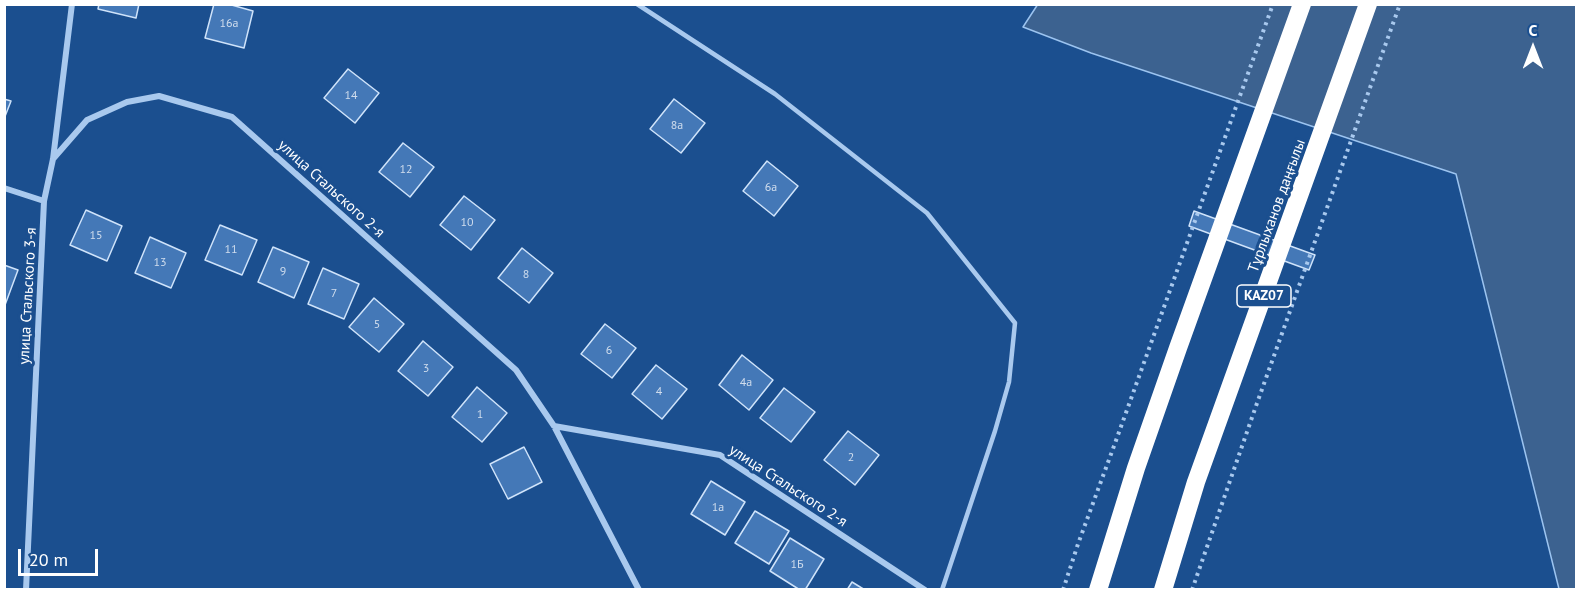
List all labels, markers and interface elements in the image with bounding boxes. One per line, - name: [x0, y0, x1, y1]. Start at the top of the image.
- house number: 16а: [219, 17, 239, 31]
- north arrow: [1503, 18, 1563, 78]
- text: С: [1529, 20, 1537, 40]
- house number: 14: [344, 89, 358, 103]
- house number: 8а: [671, 119, 683, 133]
- street label: улица Стальского 2-я: [274, 136, 388, 242]
- street label: Тұрлыханов даңғылы: [1244, 137, 1310, 275]
- house number: 12: [399, 163, 413, 177]
- house number: 6а: [765, 181, 777, 195]
- house number: 10: [460, 216, 474, 230]
- street label: улица Стальского 3-я: [15, 227, 41, 365]
- house number: 15: [89, 229, 103, 243]
- house number: 11: [224, 243, 238, 257]
- house number: 13: [153, 256, 167, 270]
- house number: 9: [280, 265, 286, 279]
- house number: 8: [523, 268, 529, 282]
- road number: KAZ07: [1237, 285, 1291, 307]
- house number: 7: [331, 287, 337, 301]
- house number: 5: [374, 318, 380, 332]
- house number: 6: [606, 344, 612, 358]
- house number: 3: [423, 362, 429, 376]
- house number: 4а: [740, 376, 752, 390]
- house number: 4: [656, 385, 662, 399]
- house number: 1: [477, 408, 483, 422]
- street label: улица Стальского 2-я: [725, 441, 851, 531]
- house number: 2: [848, 451, 854, 465]
- house number: 1а: [712, 501, 724, 515]
- scale bar: [21, 537, 100, 575]
- text: 20 m: [29, 548, 68, 571]
- house number: 1Б: [790, 558, 804, 572]

